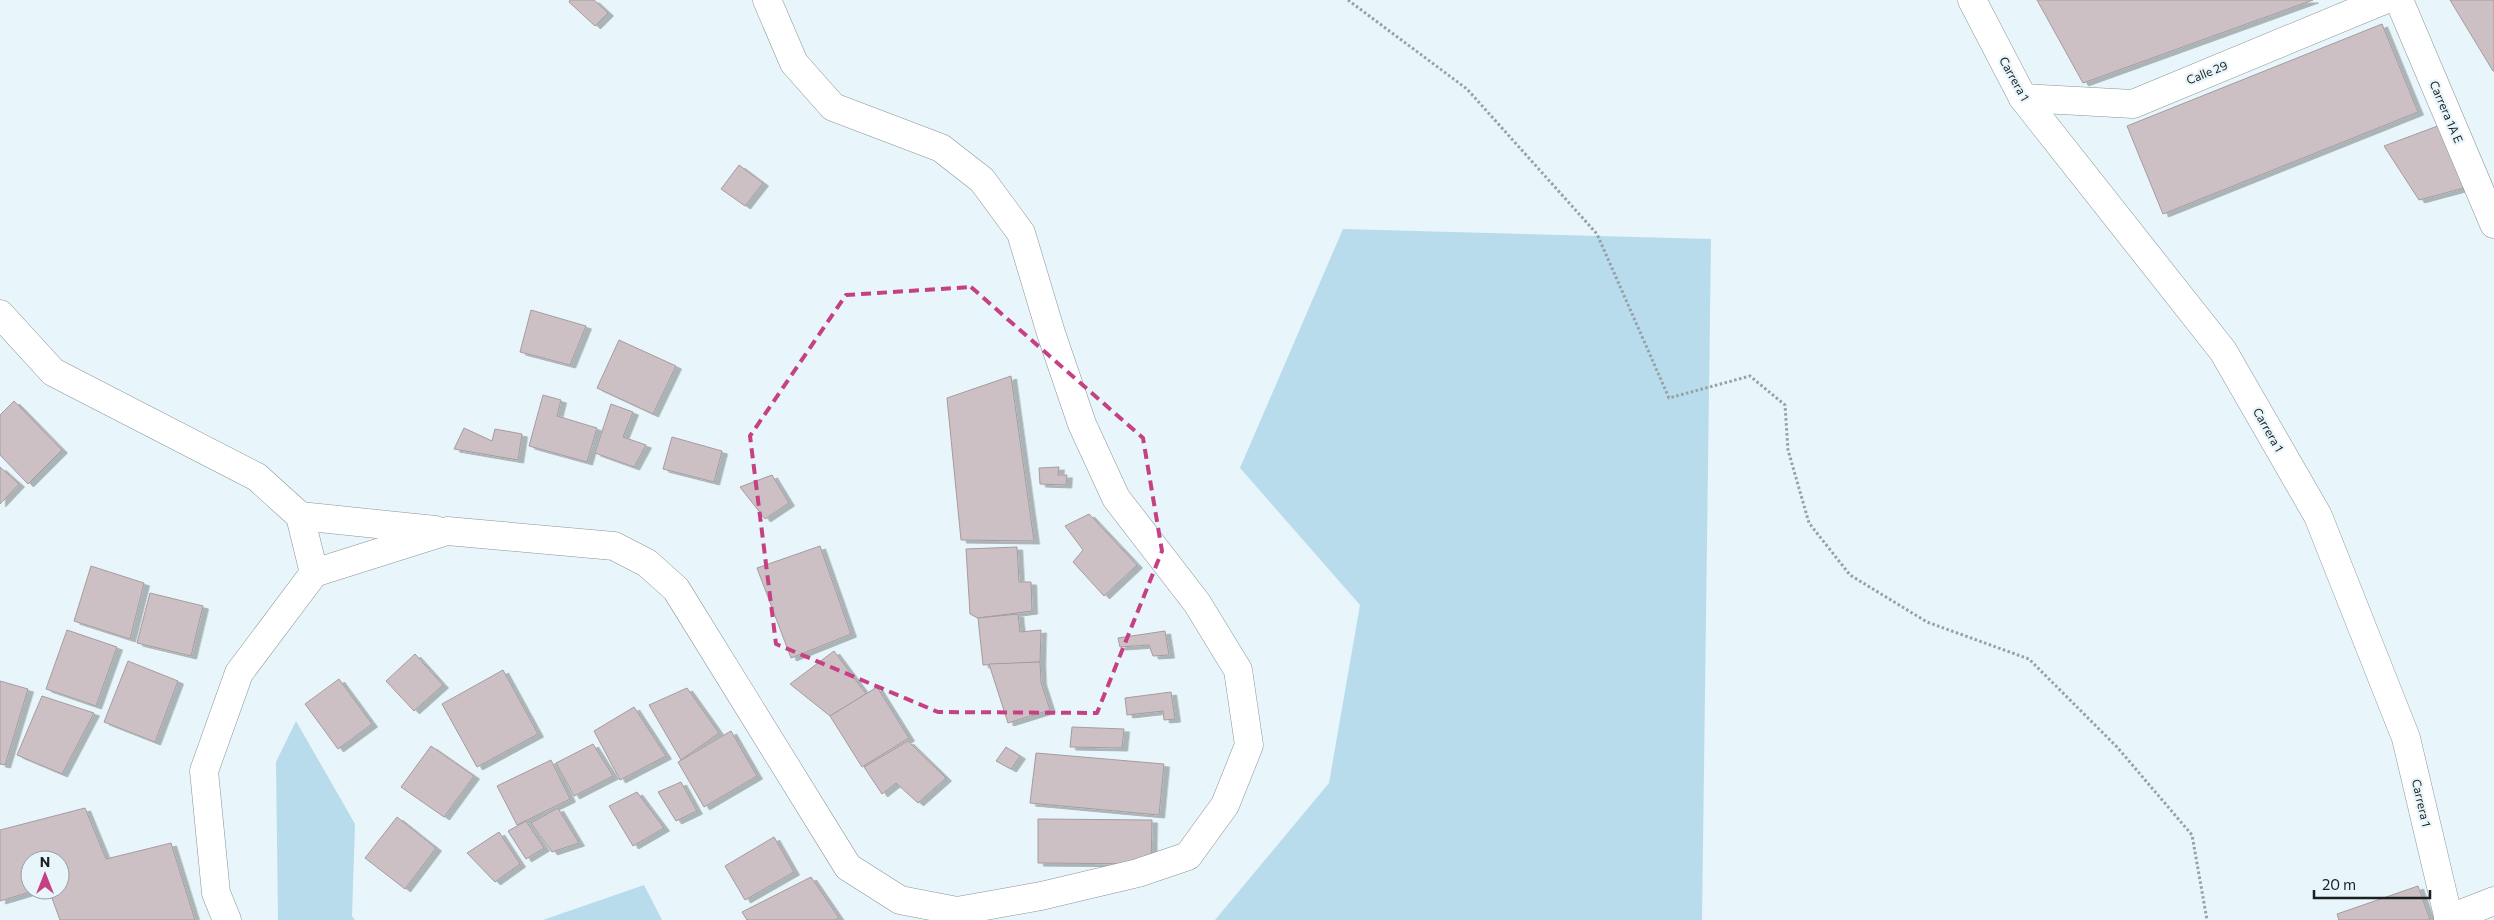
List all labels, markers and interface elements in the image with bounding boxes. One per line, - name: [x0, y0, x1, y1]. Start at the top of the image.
- street label: Carrera 1: [1997, 54, 2033, 103]
- street label: Calle 29: [2184, 58, 2229, 87]
- street label: Carrera 1A E: [2428, 78, 2466, 145]
- street label: Carrera 1: [2251, 405, 2287, 454]
- street label: Carrera 1: [2410, 778, 2434, 828]
- north arrow: [20, 850, 70, 900]
- text: N: [40, 853, 50, 870]
- scale bar: [2314, 868, 2430, 900]
- text: 20 m: [2322, 875, 2356, 893]

